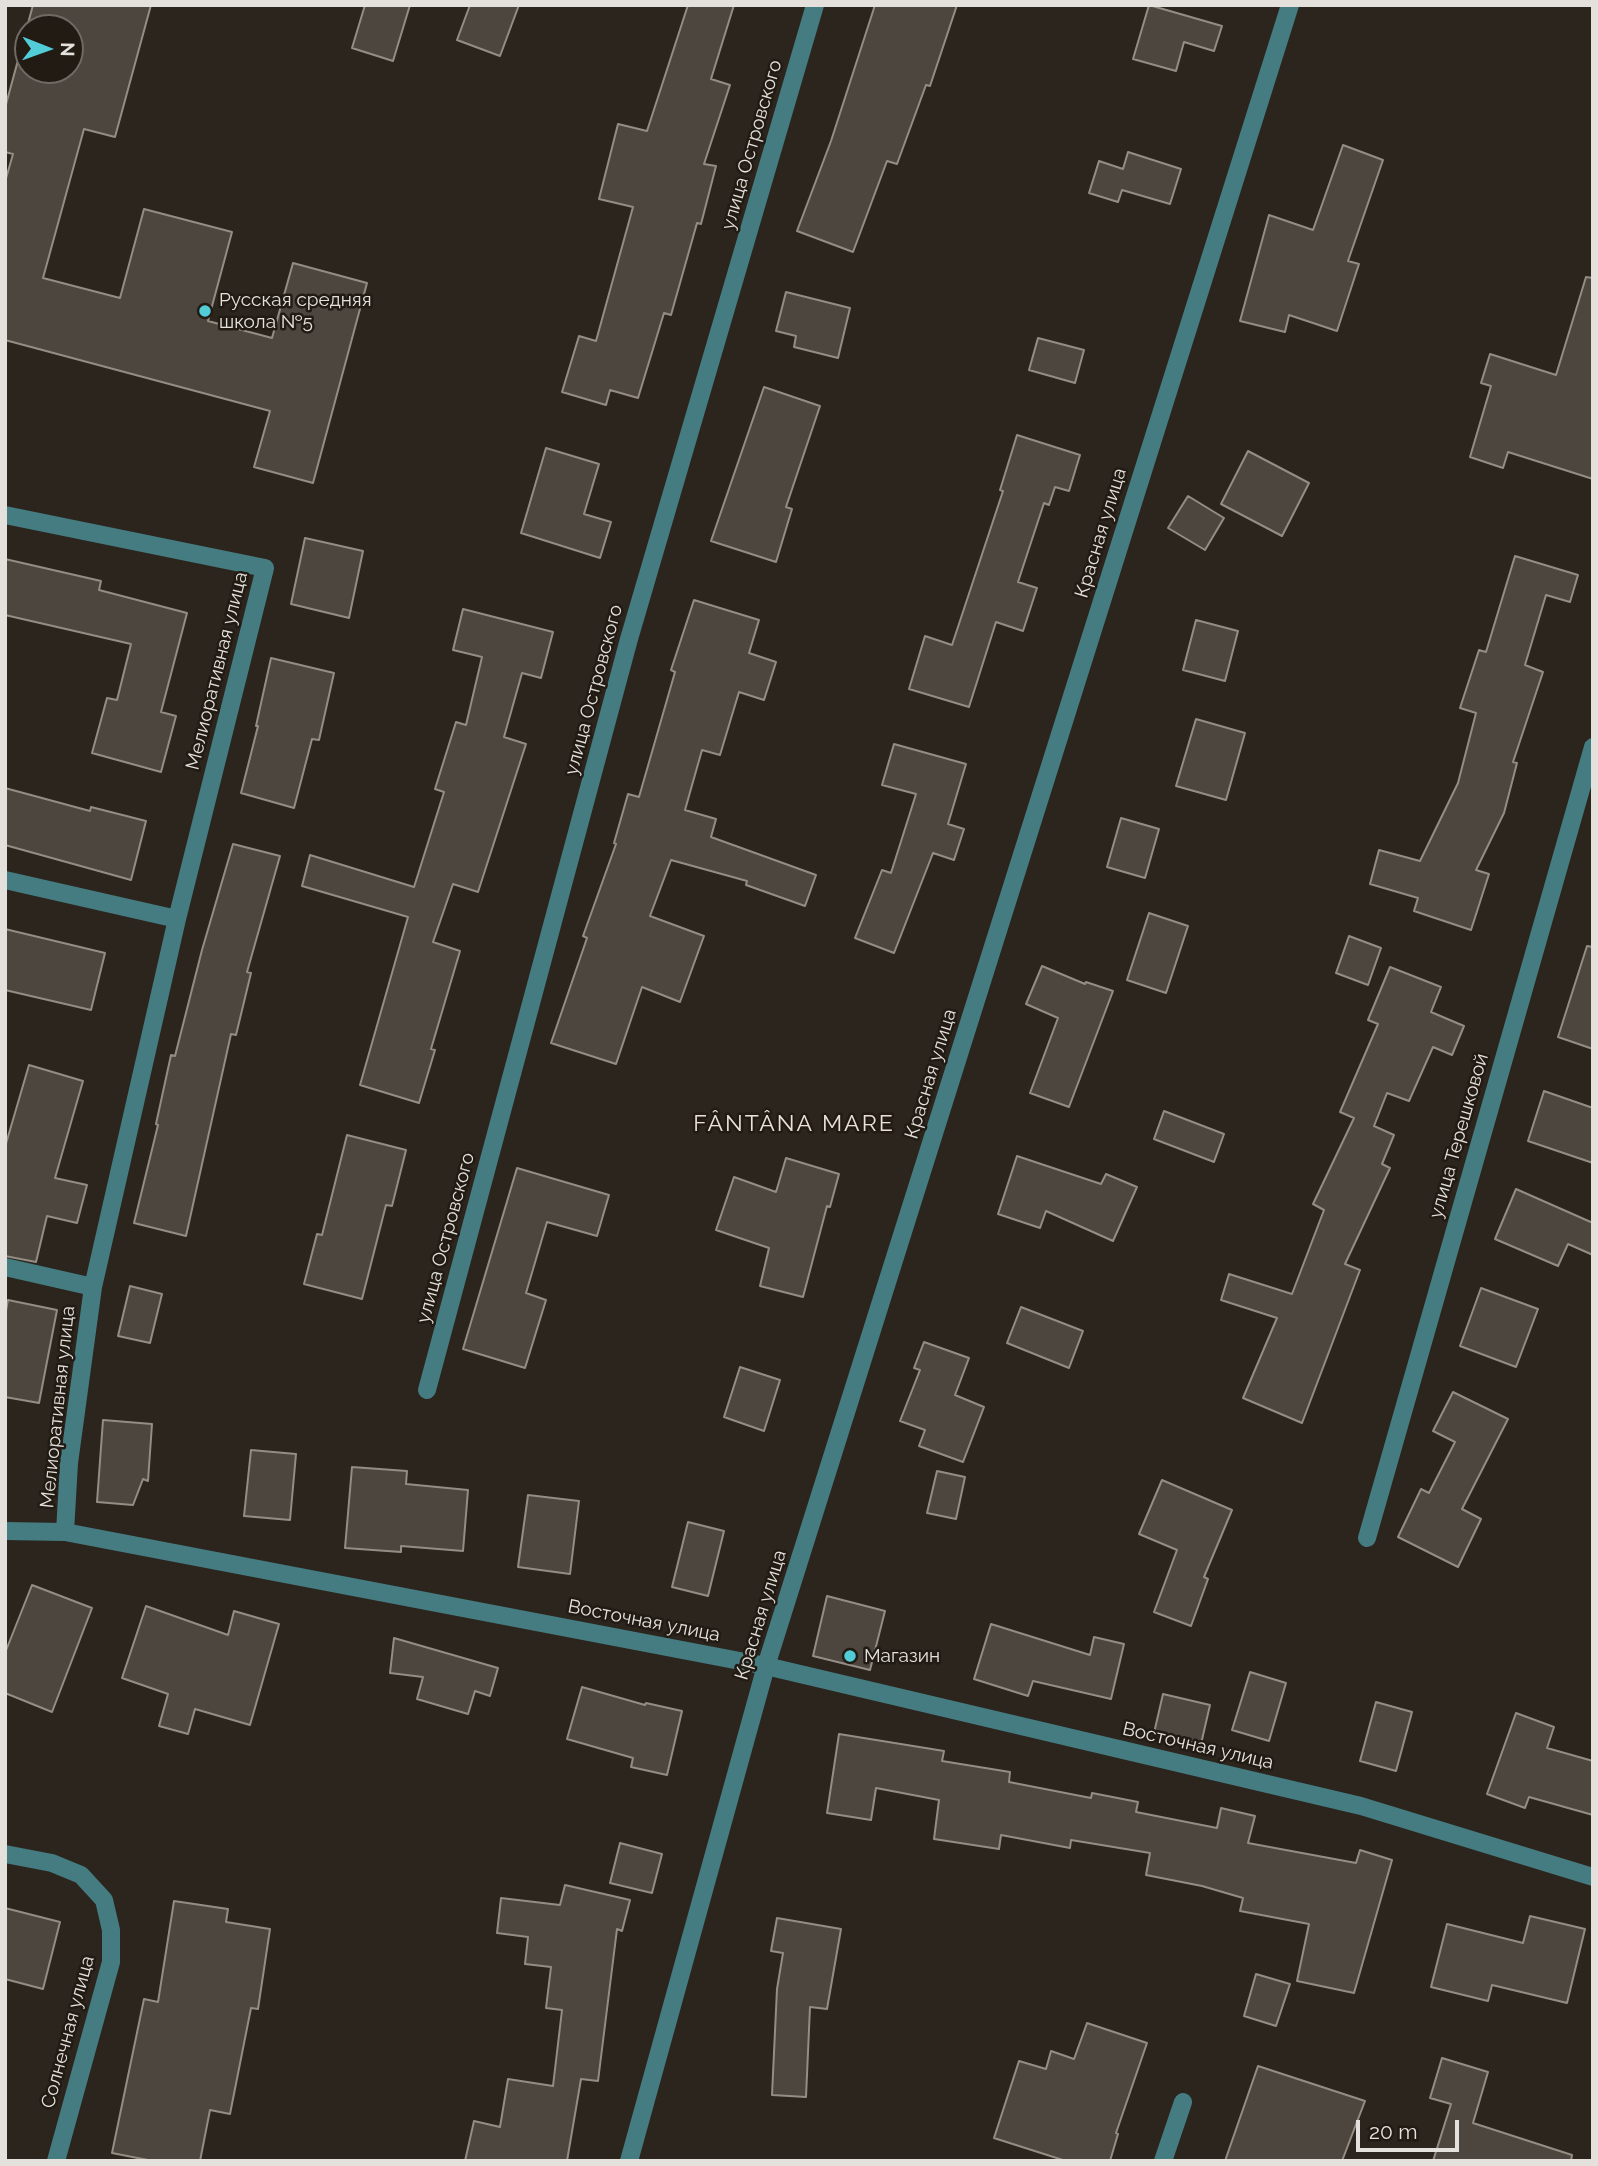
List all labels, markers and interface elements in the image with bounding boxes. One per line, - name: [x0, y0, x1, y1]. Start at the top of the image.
- north arrow: [14, 14, 84, 84]
- text: N: [57, 42, 79, 57]
- street label: улица Островского: [717, 57, 787, 233]
- place label: Русская средняя школа №5: [219, 289, 371, 333]
- marker: Русская средняя школа №5: [197, 303, 213, 319]
- street label: Красная улица: [1070, 465, 1132, 601]
- street label: Мелиоративная улица: [181, 570, 253, 772]
- street label: улица Островского: [560, 602, 628, 778]
- street label: Красная улица: [900, 1006, 962, 1142]
- street label: улица Терешковой: [1425, 1051, 1493, 1221]
- district label: FÂNTÂNA MARE: [695, 1110, 893, 1138]
- street label: улица Островского: [412, 1150, 480, 1326]
- street label: Мелиоративная улица: [36, 1305, 80, 1509]
- street label: Красная улица: [730, 1547, 792, 1683]
- street label: Восточная улица: [566, 1595, 722, 1647]
- place label: Магазин: [864, 1645, 940, 1667]
- marker: Магазин: [842, 1648, 858, 1664]
- street label: Восточная улица: [1120, 1718, 1276, 1774]
- street label: Солнечная улица: [37, 1953, 99, 2111]
- scale bar: [1360, 2106, 1463, 2150]
- text: 20 m: [1369, 2119, 1417, 2144]

